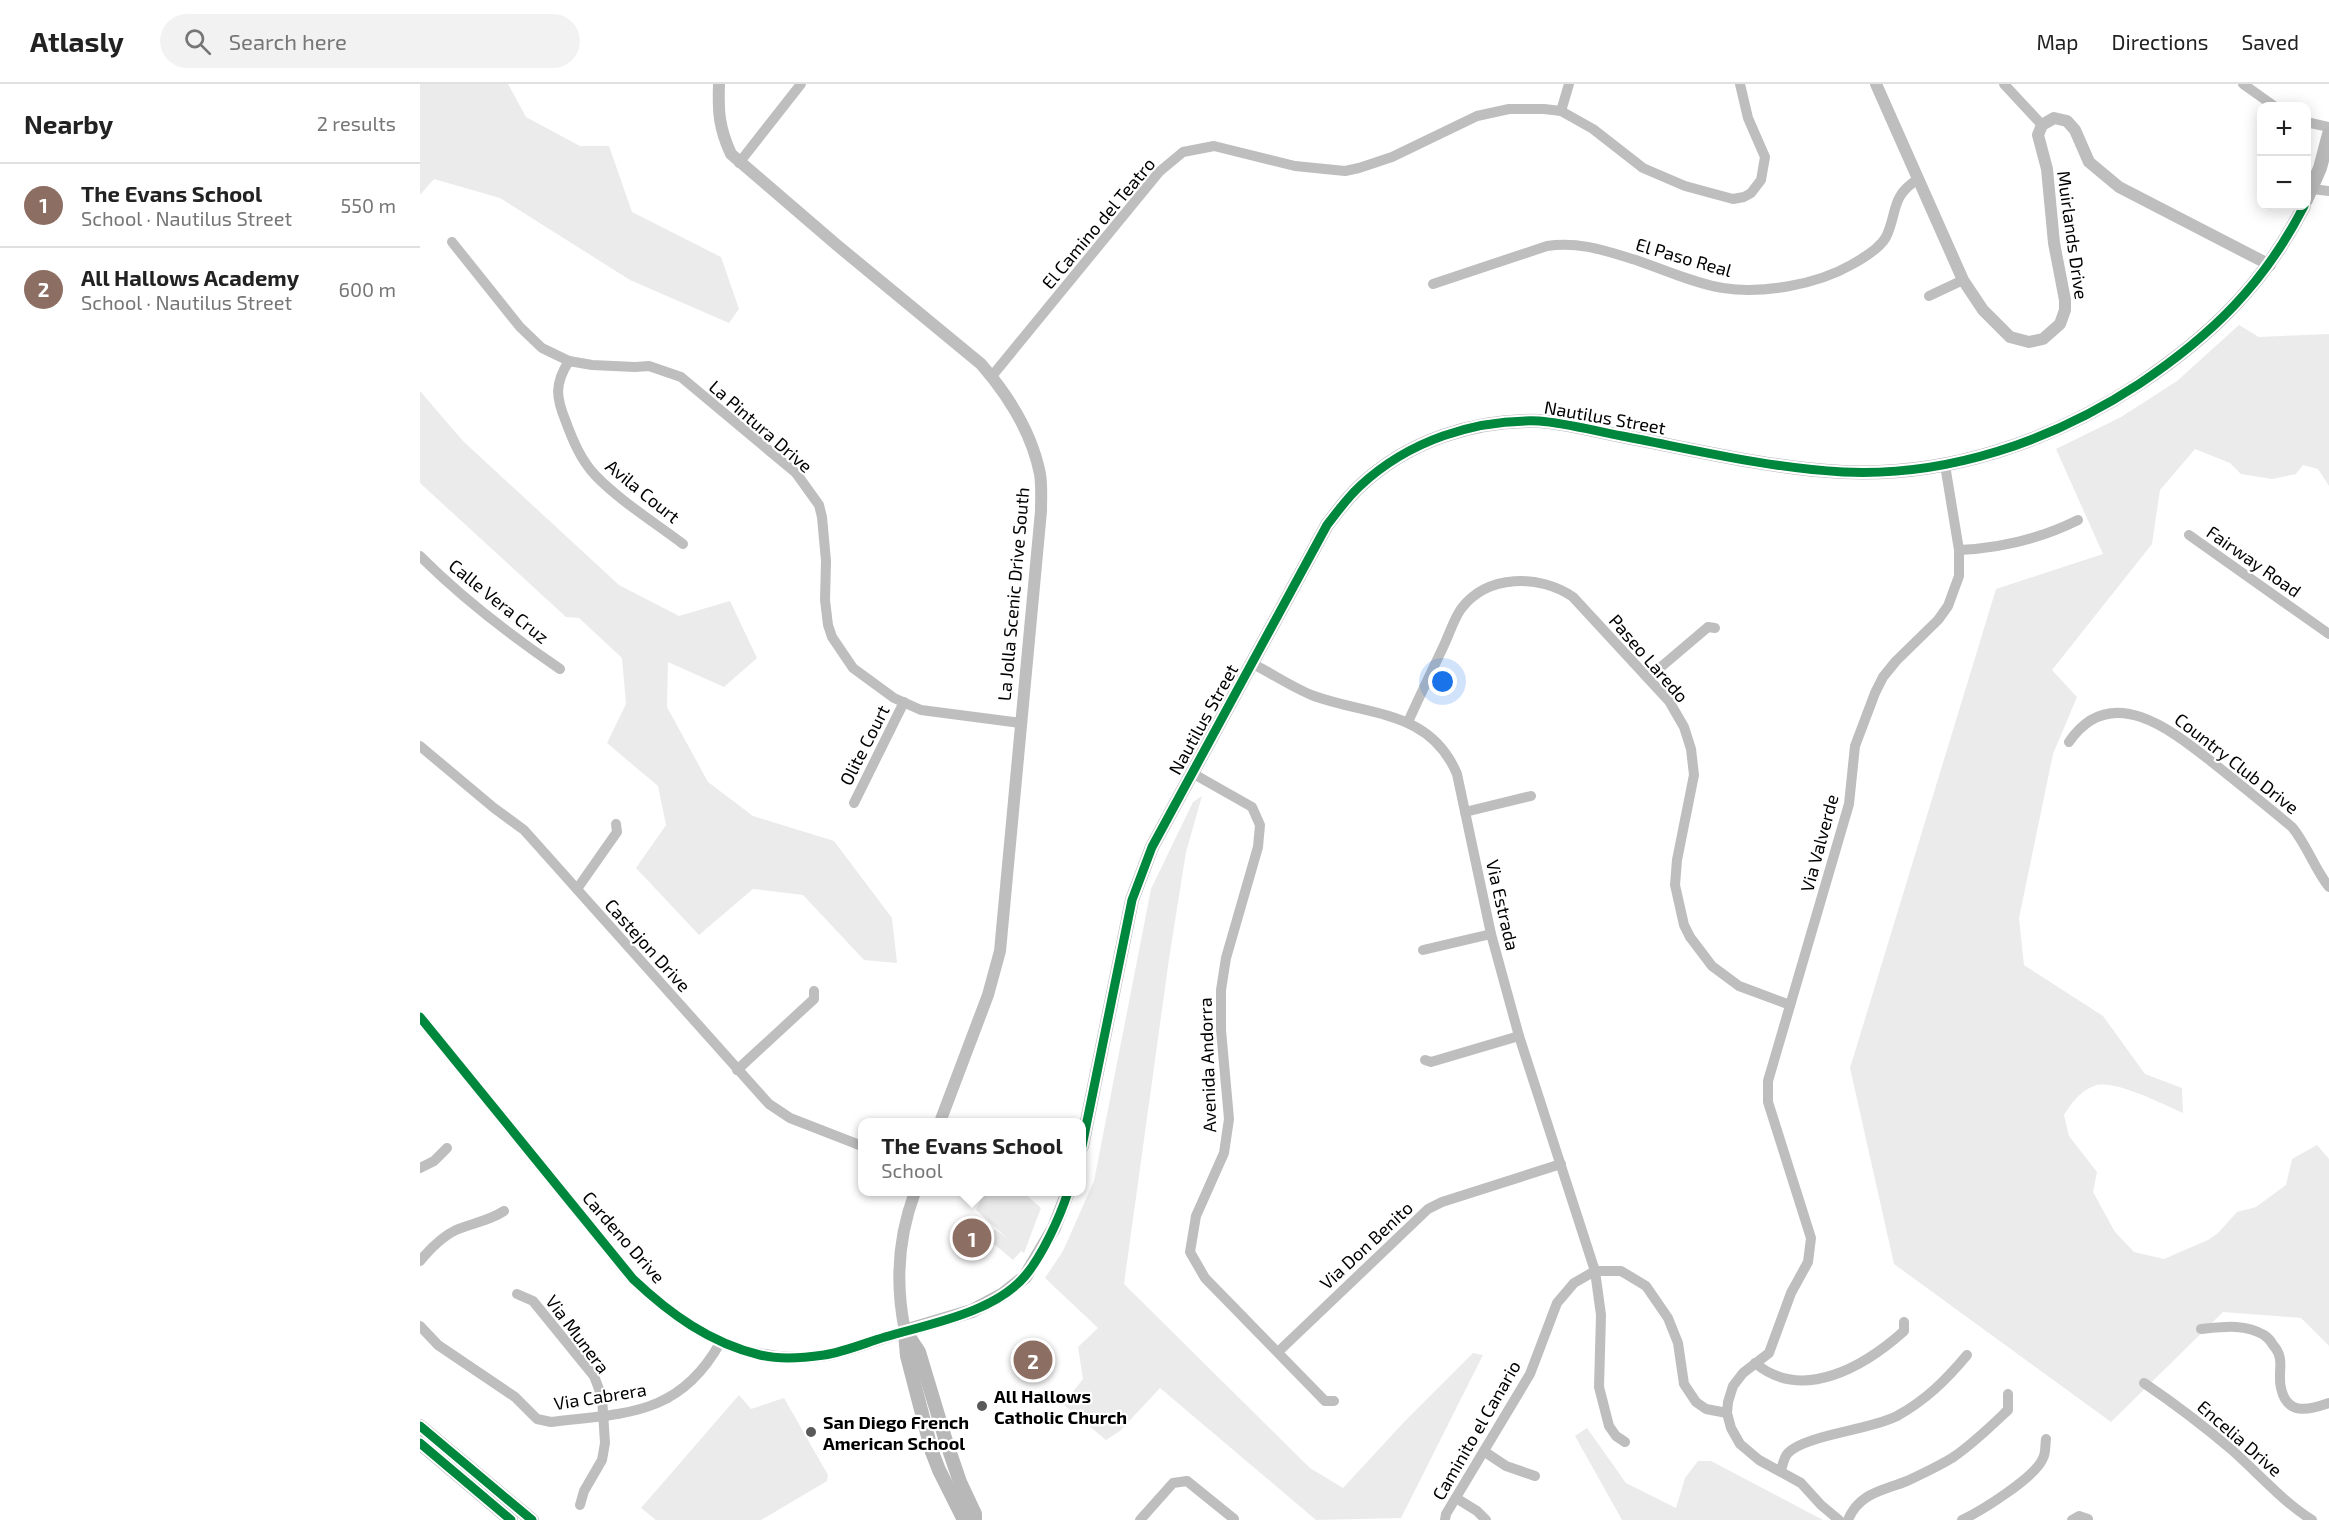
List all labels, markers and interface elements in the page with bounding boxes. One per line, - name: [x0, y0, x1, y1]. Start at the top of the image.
- search box: [160, 14, 580, 68]
- text: Atlasly: [30, 24, 124, 58]
- icon: search: [181, 25, 214, 58]
- text: Search here: [229, 28, 347, 54]
- text: Map: [2036, 29, 2079, 54]
- text: Directions: [2112, 29, 2208, 54]
- text: Saved: [2241, 29, 2299, 54]
- map controls: [2257, 102, 2311, 210]
- button: +: [2257, 102, 2311, 156]
- text: Nearby: [24, 108, 113, 139]
- text: 2 results: [317, 111, 396, 135]
- street label: El Camino del Teatro: [1037, 153, 1159, 293]
- button: −: [2257, 156, 2311, 210]
- street label: Muirlands Drive: [2053, 169, 2093, 301]
- text: The Evans School: [81, 180, 262, 206]
- text: 1: [39, 193, 48, 217]
- text: 550 m: [341, 193, 396, 217]
- text: School · Nautilus Street: [81, 206, 292, 230]
- street label: El Paso Real: [1634, 233, 1735, 281]
- text: All Hallows Academy: [81, 264, 299, 290]
- text: 2: [38, 277, 49, 301]
- text: 600 m: [338, 277, 396, 301]
- text: School · Nautilus Street: [81, 290, 292, 314]
- street label: La Pintura Drive: [705, 375, 817, 477]
- street label: Nautilus Street: [1543, 395, 1668, 439]
- street label: Avila Court: [602, 454, 685, 528]
- street label: La Jolla Scenic Drive South: [993, 486, 1033, 702]
- street label: Fairway Road: [2203, 520, 2305, 602]
- street label: Calle Vera Cruz: [445, 554, 553, 648]
- street label: Paseo Laredo: [1605, 609, 1693, 707]
- street label: Nautilus Street: [1164, 660, 1242, 778]
- your location: [1428, 667, 1457, 696]
- street label: Olite Court: [834, 701, 894, 789]
- street label: Country Club Drive: [2171, 708, 2303, 818]
- street label: Via Valverde: [1795, 792, 1843, 894]
- street label: Via Estrada: [1482, 857, 1524, 953]
- street label: Castejon Drive: [600, 894, 696, 996]
- street label: Avenida Andorra: [1194, 997, 1220, 1133]
- popup: [858, 1118, 1086, 1196]
- text: The Evans School: [881, 1132, 1063, 1158]
- text: School: [881, 1158, 943, 1182]
- street label: Cardeno Drive: [578, 1187, 670, 1287]
- street label: Via Don Benito: [1315, 1196, 1417, 1294]
- pin: 1: [952, 1216, 992, 1260]
- street label: Via Munera: [541, 1290, 615, 1378]
- pin: 2: [1014, 1338, 1052, 1382]
- street label: Caminito el Canario: [1427, 1356, 1525, 1504]
- street label: Via Cabrera: [552, 1378, 648, 1414]
- place label: All Hallows Catholic Church: [994, 1385, 1127, 1428]
- street label: Encelia Drive: [2193, 1395, 2287, 1481]
- marker: All Hallows Catholic Church: [975, 1399, 989, 1413]
- place label: San Diego French American School: [823, 1411, 969, 1454]
- marker: San Diego French American School: [804, 1425, 818, 1439]

